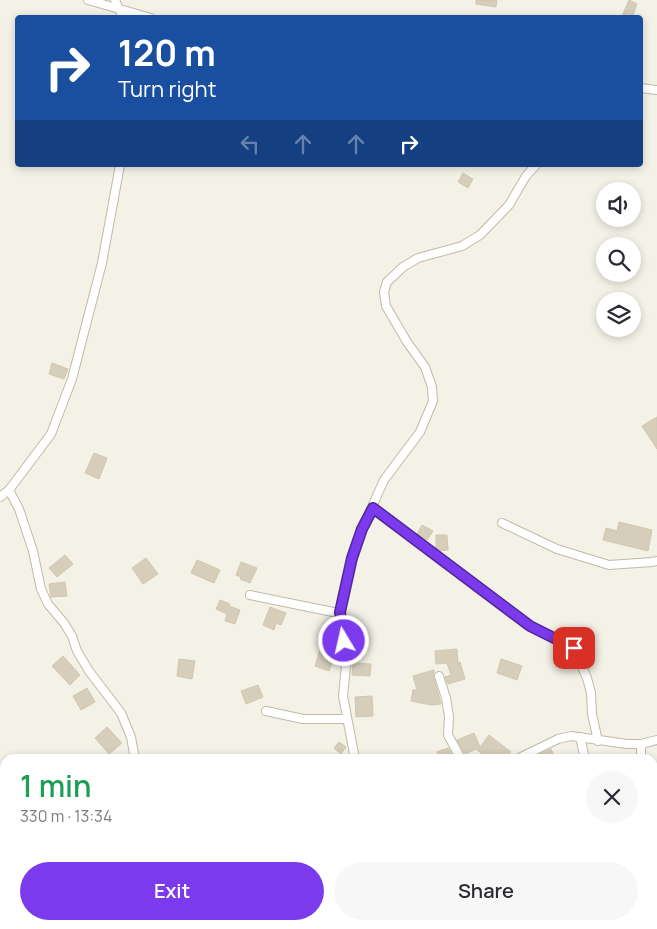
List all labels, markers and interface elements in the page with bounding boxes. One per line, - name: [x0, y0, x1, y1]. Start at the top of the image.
- text: 120 m: [118, 29, 216, 77]
- icon: right: [35, 35, 100, 100]
- text: Turn right: [118, 74, 216, 104]
- icon: left: [236, 130, 264, 158]
- icon: ahead: [289, 130, 317, 158]
- icon: ahead: [342, 130, 370, 158]
- icon: right: [395, 130, 423, 158]
- map controls: [596, 182, 641, 337]
- button: sound: [596, 182, 641, 227]
- button: search: [596, 237, 641, 282]
- button: layers: [596, 292, 641, 337]
- position arrow: [317, 614, 369, 666]
- pin: [553, 627, 595, 669]
- icon: arrive: [560, 634, 588, 662]
- text: 1 min: [20, 765, 92, 806]
- button: close: [586, 771, 638, 823]
- text: 330 m · 13:34: [20, 805, 112, 827]
- button: Exit: [20, 862, 324, 920]
- button: Share: [334, 862, 638, 920]

